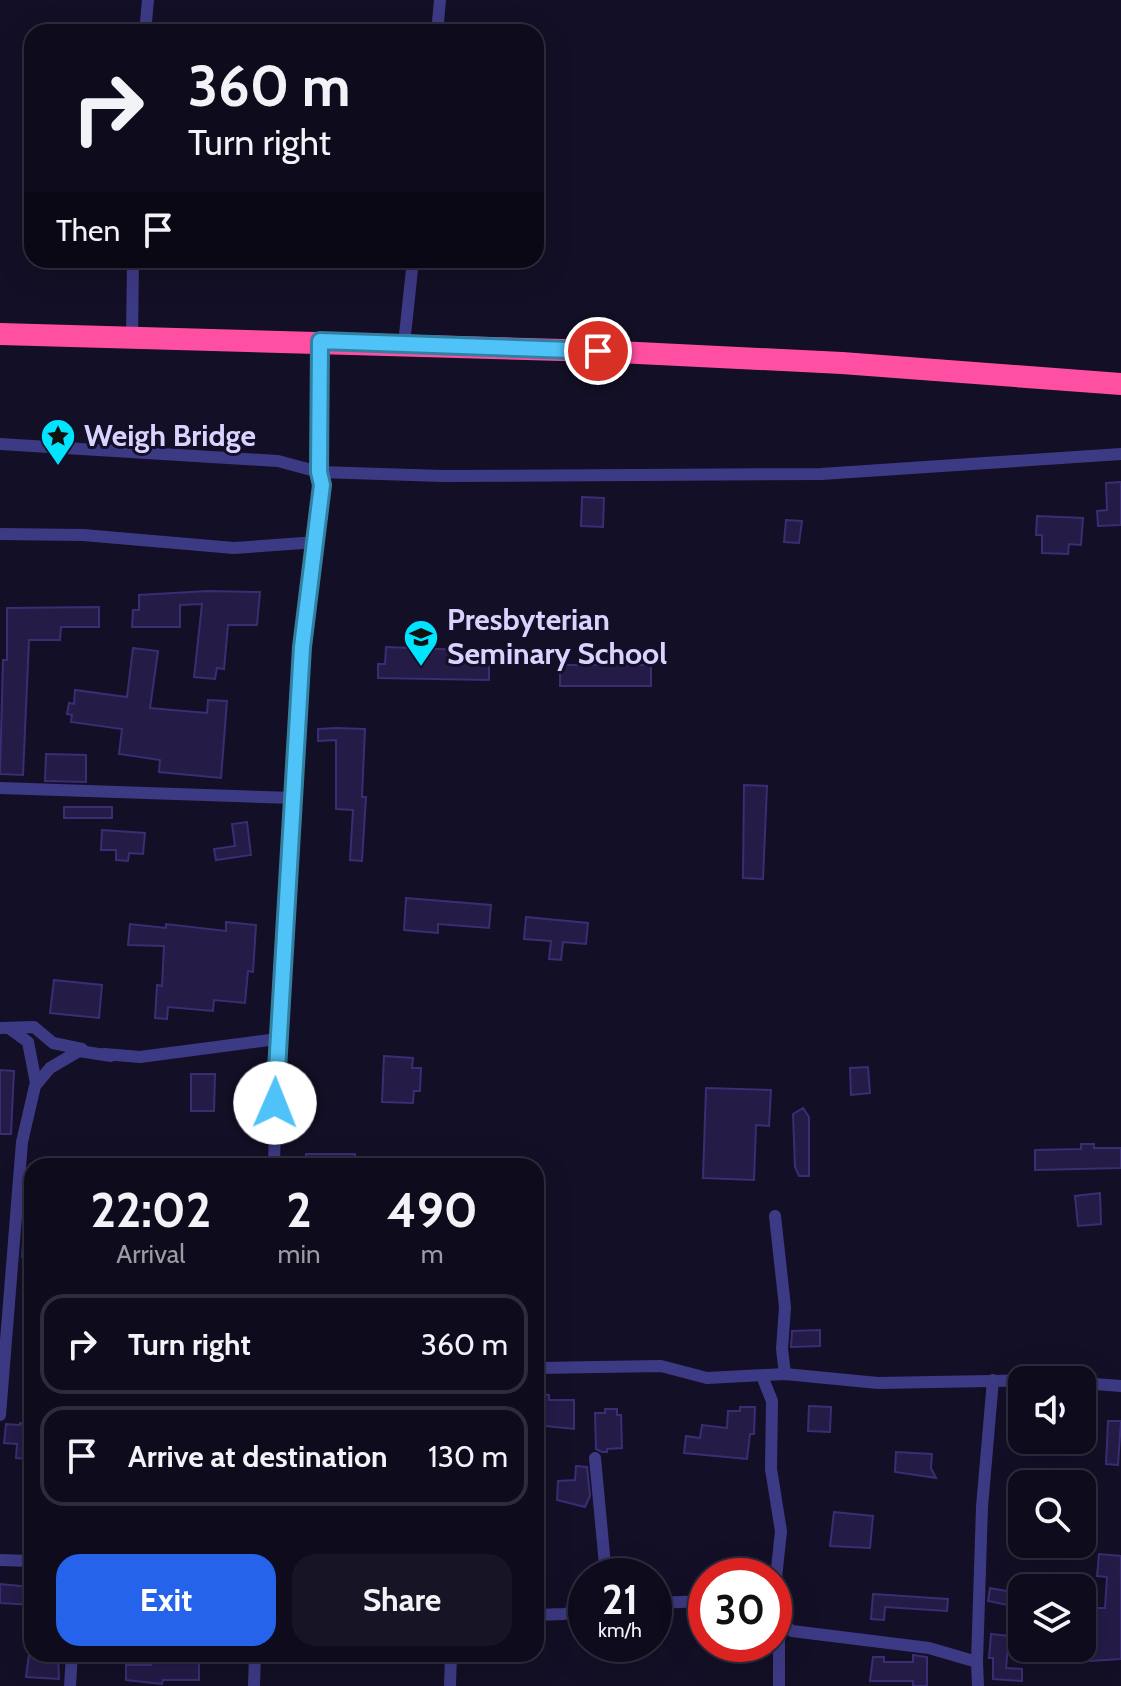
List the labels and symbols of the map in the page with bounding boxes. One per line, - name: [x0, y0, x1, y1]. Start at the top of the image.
- pin: [564, 317, 632, 385]
- place icon: Weigh Bridge: [39, 417, 77, 467]
- place label: Weigh Bridge: [84, 417, 256, 454]
- place label: Presbyterian Seminary School: [447, 601, 667, 672]
- school or university icon: Presbyterian Seminary School: [402, 618, 440, 668]
- position arrow: [233, 1061, 317, 1145]
- speed limit sign: 30: [688, 1558, 792, 1662]

